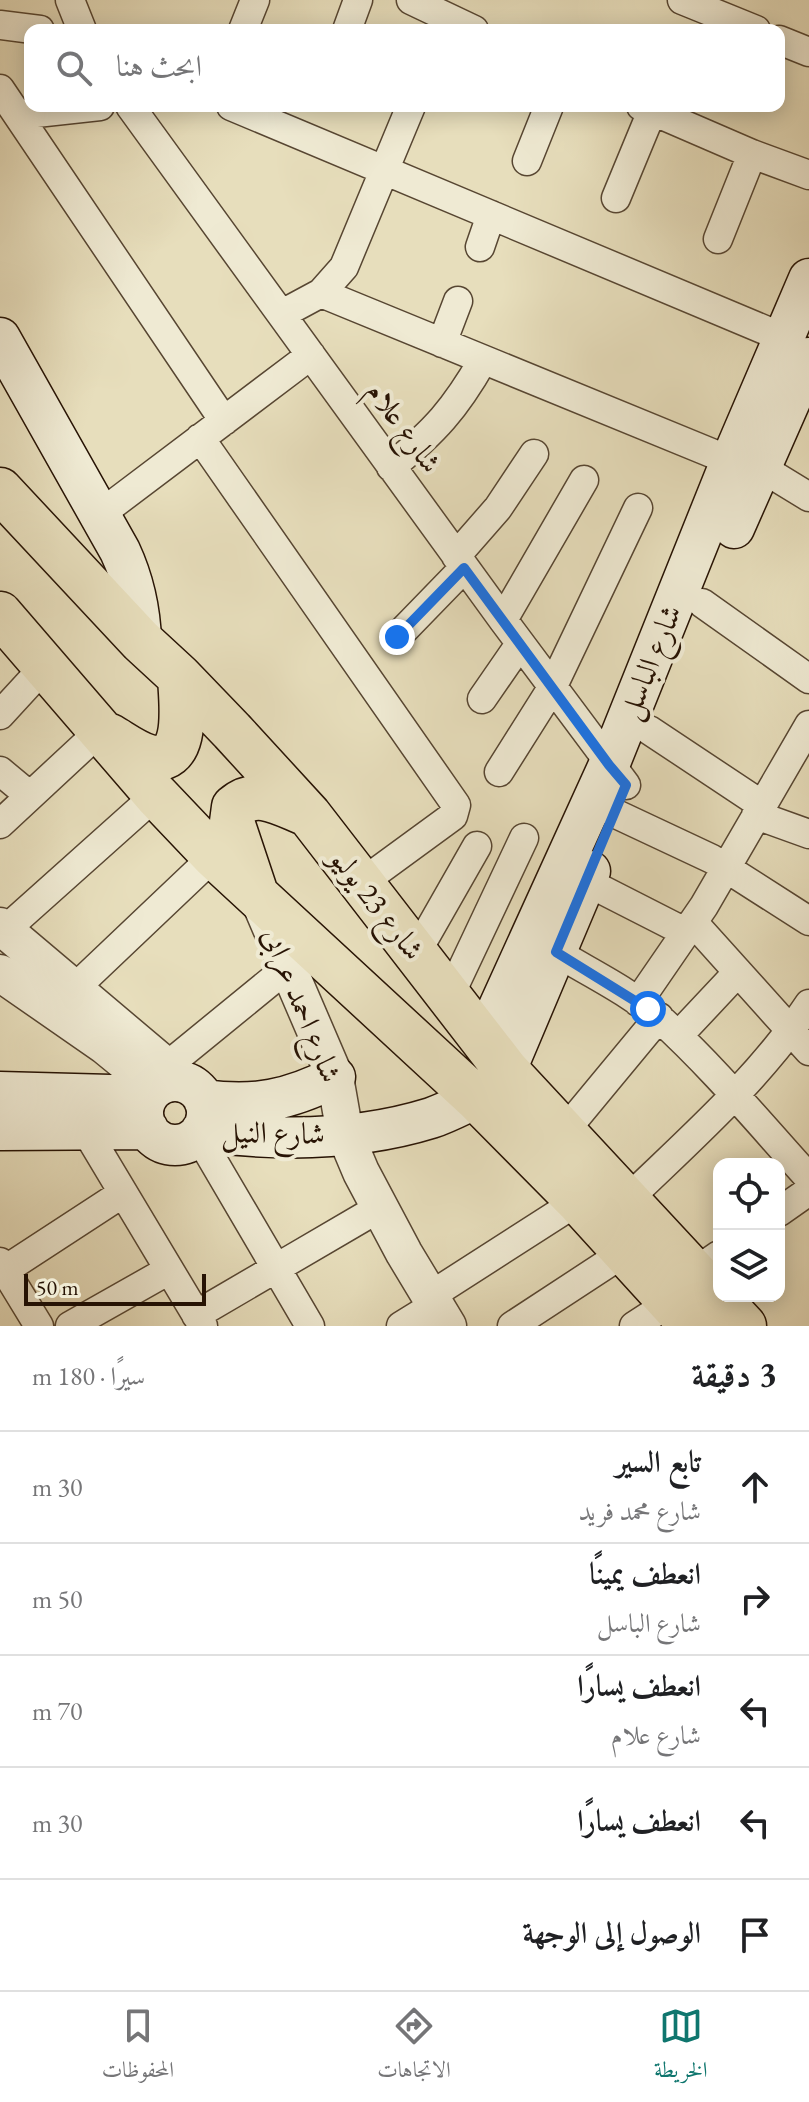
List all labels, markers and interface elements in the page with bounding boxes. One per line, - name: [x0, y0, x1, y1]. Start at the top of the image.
- search box: [24, 24, 785, 112]
- icon: search: [52, 46, 96, 90]
- text: ابحث هنا: [116, 46, 202, 85]
- street label: شارع علام: [352, 373, 451, 484]
- street label: شارع الباسل: [609, 599, 696, 727]
- route end: [379, 619, 415, 655]
- street label: شارع 23 يوليو: [315, 837, 433, 971]
- street label: شارع احمد عرابى: [248, 922, 351, 1090]
- route start: [630, 991, 666, 1027]
- street label: شارع النيل: [221, 1112, 325, 1159]
- map controls: [713, 1158, 785, 1302]
- button: locate: [713, 1158, 785, 1230]
- button: layers: [713, 1230, 785, 1302]
- scale bar: [24, 1270, 206, 1306]
- text: 50 m: [36, 1273, 79, 1302]
- text: 3 دقيقة: [692, 1352, 777, 1396]
- text: سيرًا · 180 m: [32, 1359, 145, 1393]
- text: تابع السير: [616, 1442, 701, 1481]
- icon: ahead: [733, 1465, 777, 1509]
- text: 30 m: [32, 1470, 82, 1504]
- text: شارع محمد فريد: [579, 1494, 701, 1528]
- text: انعطف يمينًا: [589, 1554, 701, 1593]
- icon: right: [733, 1577, 777, 1621]
- text: 50 m: [32, 1582, 82, 1616]
- text: شارع الباسل: [597, 1606, 701, 1640]
- text: انعطف يسارًا: [577, 1666, 701, 1705]
- icon: left: [733, 1689, 777, 1733]
- text: 70 m: [32, 1694, 82, 1728]
- text: شارع علام: [611, 1718, 701, 1752]
- text: انعطف يسارًا: [577, 1801, 701, 1840]
- icon: left: [733, 1801, 777, 1845]
- text: 30 m: [32, 1806, 82, 1840]
- text: الوصول إلى الوجهة: [522, 1913, 701, 1952]
- icon: arrive: [733, 1913, 777, 1957]
- tab: المحفوظات: [102, 2004, 174, 2091]
- tab: الاتجاهات: [377, 2004, 451, 2091]
- tab: الخريطة: [654, 2004, 707, 2091]

